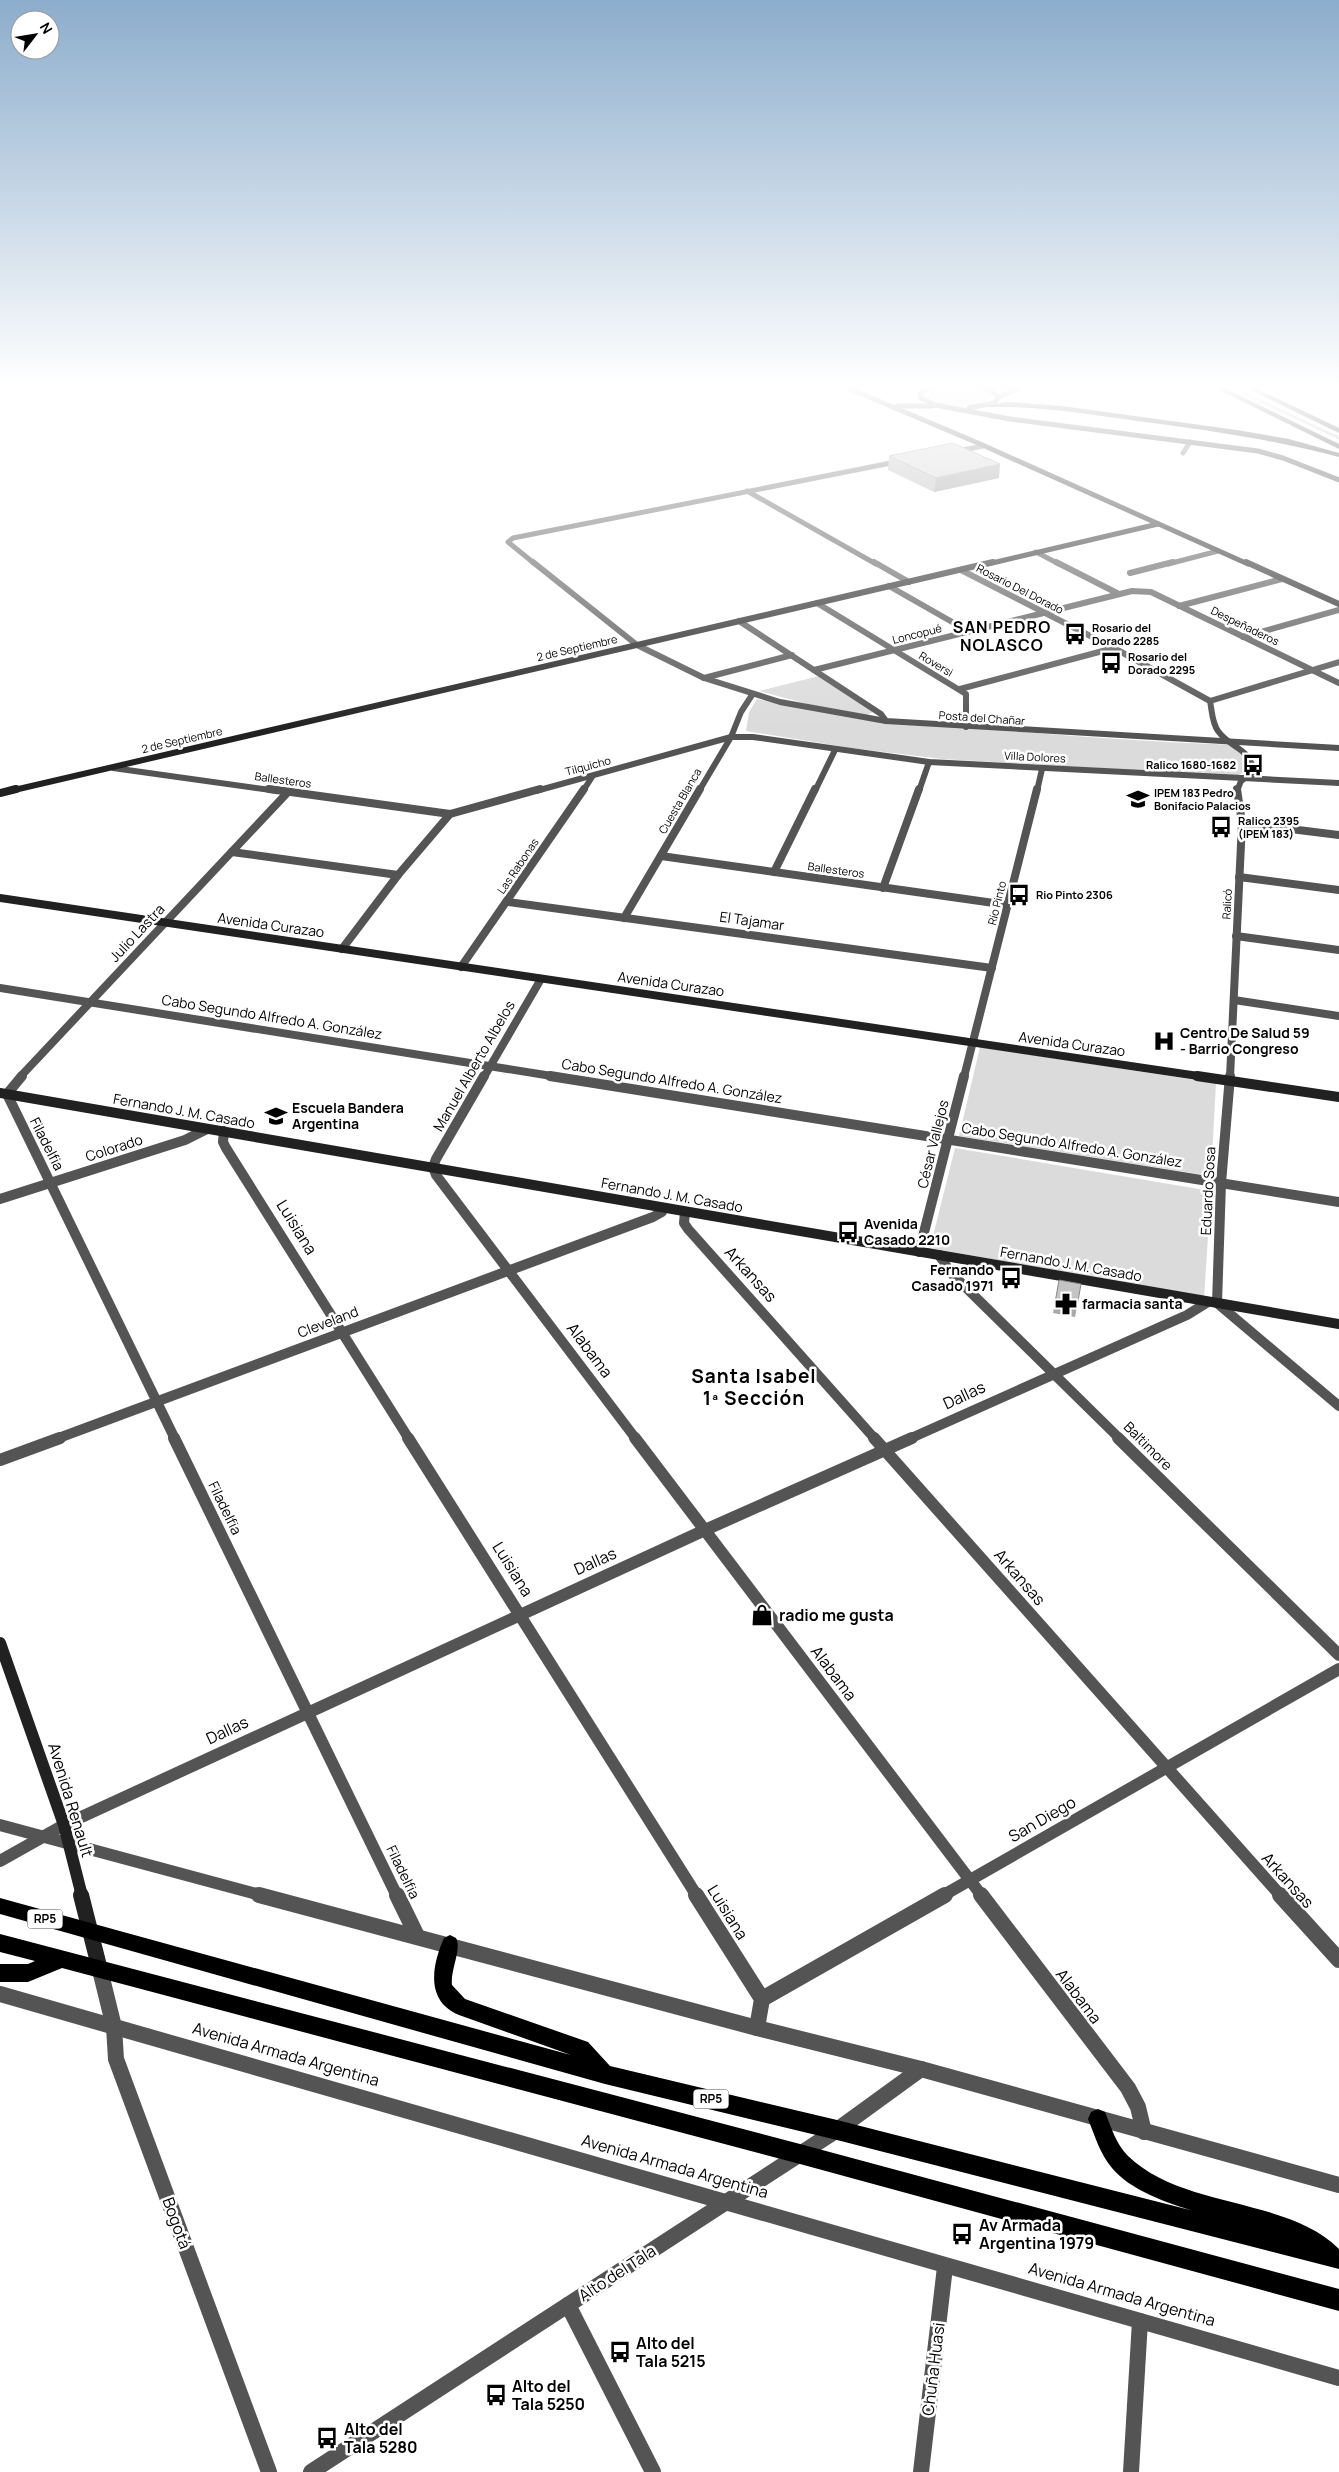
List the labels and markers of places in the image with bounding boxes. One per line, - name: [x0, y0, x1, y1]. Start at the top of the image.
- place label: Rosario del Dorado 2285: [1092, 620, 1159, 648]
- bus stop icon: Rosario del Dorado 2285: [1062, 621, 1088, 647]
- place label: Rosario del Dorado 2295: [1128, 649, 1195, 677]
- bus stop icon: Rosario del Dorado 2295: [1098, 650, 1124, 676]
- bus stop icon: Ralico 1680-1682: [1240, 752, 1266, 778]
- place label: Ralico 1680-1682: [1146, 757, 1236, 772]
- place label: IPEM 183 Pedro Bonifacio Palacios: [1154, 785, 1251, 813]
- school or university icon: IPEM 183 Pedro Bonifacio Palacios: [1125, 786, 1151, 812]
- place label: Ralico 2395 (IPEM 183): [1238, 813, 1299, 841]
- bus stop icon: Ralico 2395 (IPEM 183): [1208, 814, 1234, 840]
- bus stop icon: Rio Pinto 2306: [1006, 882, 1032, 908]
- place label: Rio Pinto 2306: [1036, 887, 1113, 902]
- place label: Centro De Salud 59 - Barrio Congreso: [1180, 1023, 1310, 1058]
- hospital icon: Centro De Salud 59 - Barrio Congreso: [1151, 1028, 1177, 1054]
- place label: Escuela Bandera Argentina: [292, 1098, 404, 1133]
- school or university icon: Escuela Bandera Argentina: [263, 1103, 289, 1129]
- place label: Avenida Casado 2210: [864, 1214, 950, 1249]
- bus stop icon: Avenida Casado 2210: [835, 1219, 861, 1245]
- place label: Fernando Casado 1971: [911, 1260, 994, 1295]
- bus stop icon: Fernando Casado 1971: [998, 1265, 1024, 1291]
- pharmacy icon: farmacia santa: [1053, 1291, 1079, 1317]
- place label: farmacia santa: [1082, 1294, 1183, 1313]
- shop icon: radio me gusta: [749, 1602, 775, 1628]
- place label: radio me gusta: [779, 1604, 894, 1626]
- place label: Av Armada Argentina 1979: [979, 2214, 1094, 2254]
- bus stop icon: Av Armada Argentina 1979: [949, 2221, 975, 2247]
- place label: Alto del Tala 5215: [636, 2332, 706, 2372]
- bus stop icon: Alto del Tala 5215: [607, 2339, 633, 2365]
- place label: Alto del Tala 5250: [512, 2375, 585, 2415]
- bus stop icon: Alto del Tala 5250: [483, 2382, 509, 2408]
- place label: Alto del Tala 5280: [344, 2418, 418, 2458]
- bus stop icon: Alto del Tala 5280: [314, 2425, 340, 2451]

